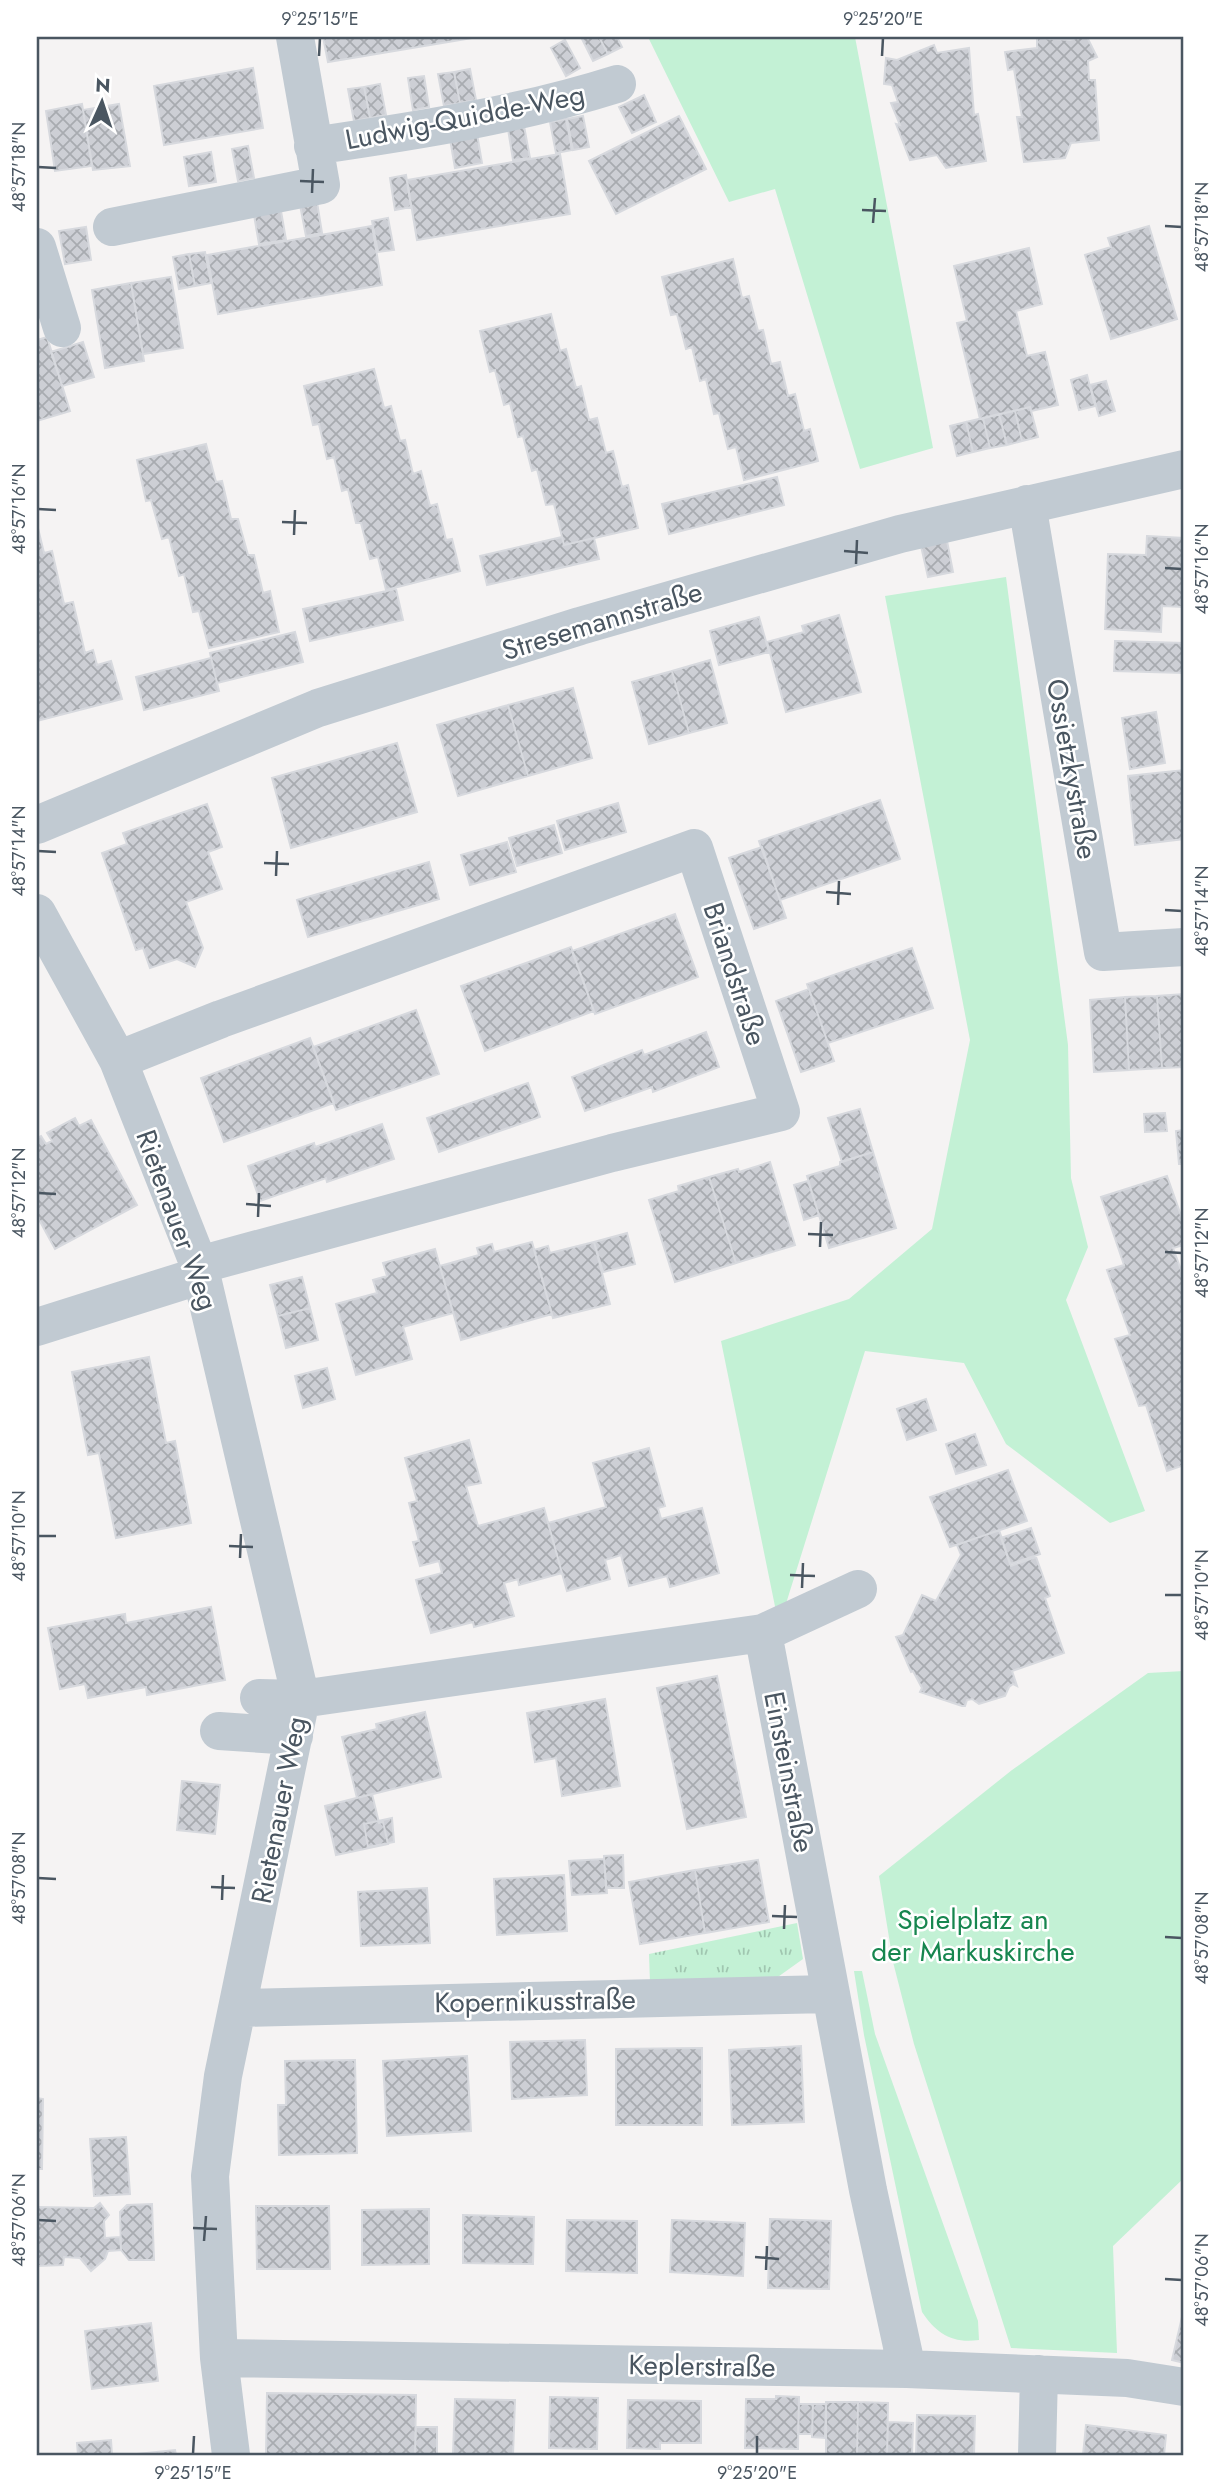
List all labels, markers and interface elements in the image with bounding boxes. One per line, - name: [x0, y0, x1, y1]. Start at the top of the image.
- text: 9°25'15"E: [281, 6, 359, 32]
- text: 9°25'20"E: [843, 6, 923, 32]
- north arrow: [66, 66, 136, 136]
- text: N: [95, 72, 111, 99]
- street label: Ludwig-Quidde-Weg: [342, 74, 588, 160]
- text: 48°57'18"N: [6, 122, 32, 212]
- text: 48°57'18"N: [1189, 182, 1215, 272]
- text: 48°57'16"N: [6, 464, 32, 554]
- text: 48°57'16"N: [1189, 524, 1215, 614]
- street label: Stresemannstraße: [497, 571, 707, 671]
- street label: Ossietzkystraße: [1036, 676, 1108, 862]
- text: 48°57'14"N: [6, 806, 32, 896]
- text: 48°57'14"N: [1189, 866, 1215, 956]
- street label: Briandstraße: [693, 897, 777, 1051]
- street label: Rietenauer Weg: [125, 1124, 229, 1316]
- text: 48°57'12"N: [6, 1148, 32, 1238]
- text: 48°57'12"N: [1189, 1208, 1215, 1298]
- text: 48°57'10"N: [6, 1490, 32, 1582]
- text: 48°57'10"N: [1189, 1549, 1215, 1641]
- street label: Einsteinstraße: [753, 1688, 825, 1856]
- street label: Rietenauer Weg: [241, 1713, 317, 1907]
- text: 48°57'08"N: [6, 1831, 32, 1925]
- text: 48°57'08"N: [1189, 1891, 1215, 1985]
- park label: Spielplatz an der Markuskirche: [871, 1899, 1075, 1972]
- street label: Kopernikusstraße: [434, 1979, 636, 2023]
- text: 48°57'06"N: [6, 2173, 32, 2267]
- text: 48°57'06"N: [1189, 2233, 1215, 2327]
- street label: Keplerstraße: [628, 2344, 776, 2388]
- text: 9°25'15"E: [154, 2460, 232, 2486]
- text: 9°25'20"E: [717, 2460, 797, 2486]

